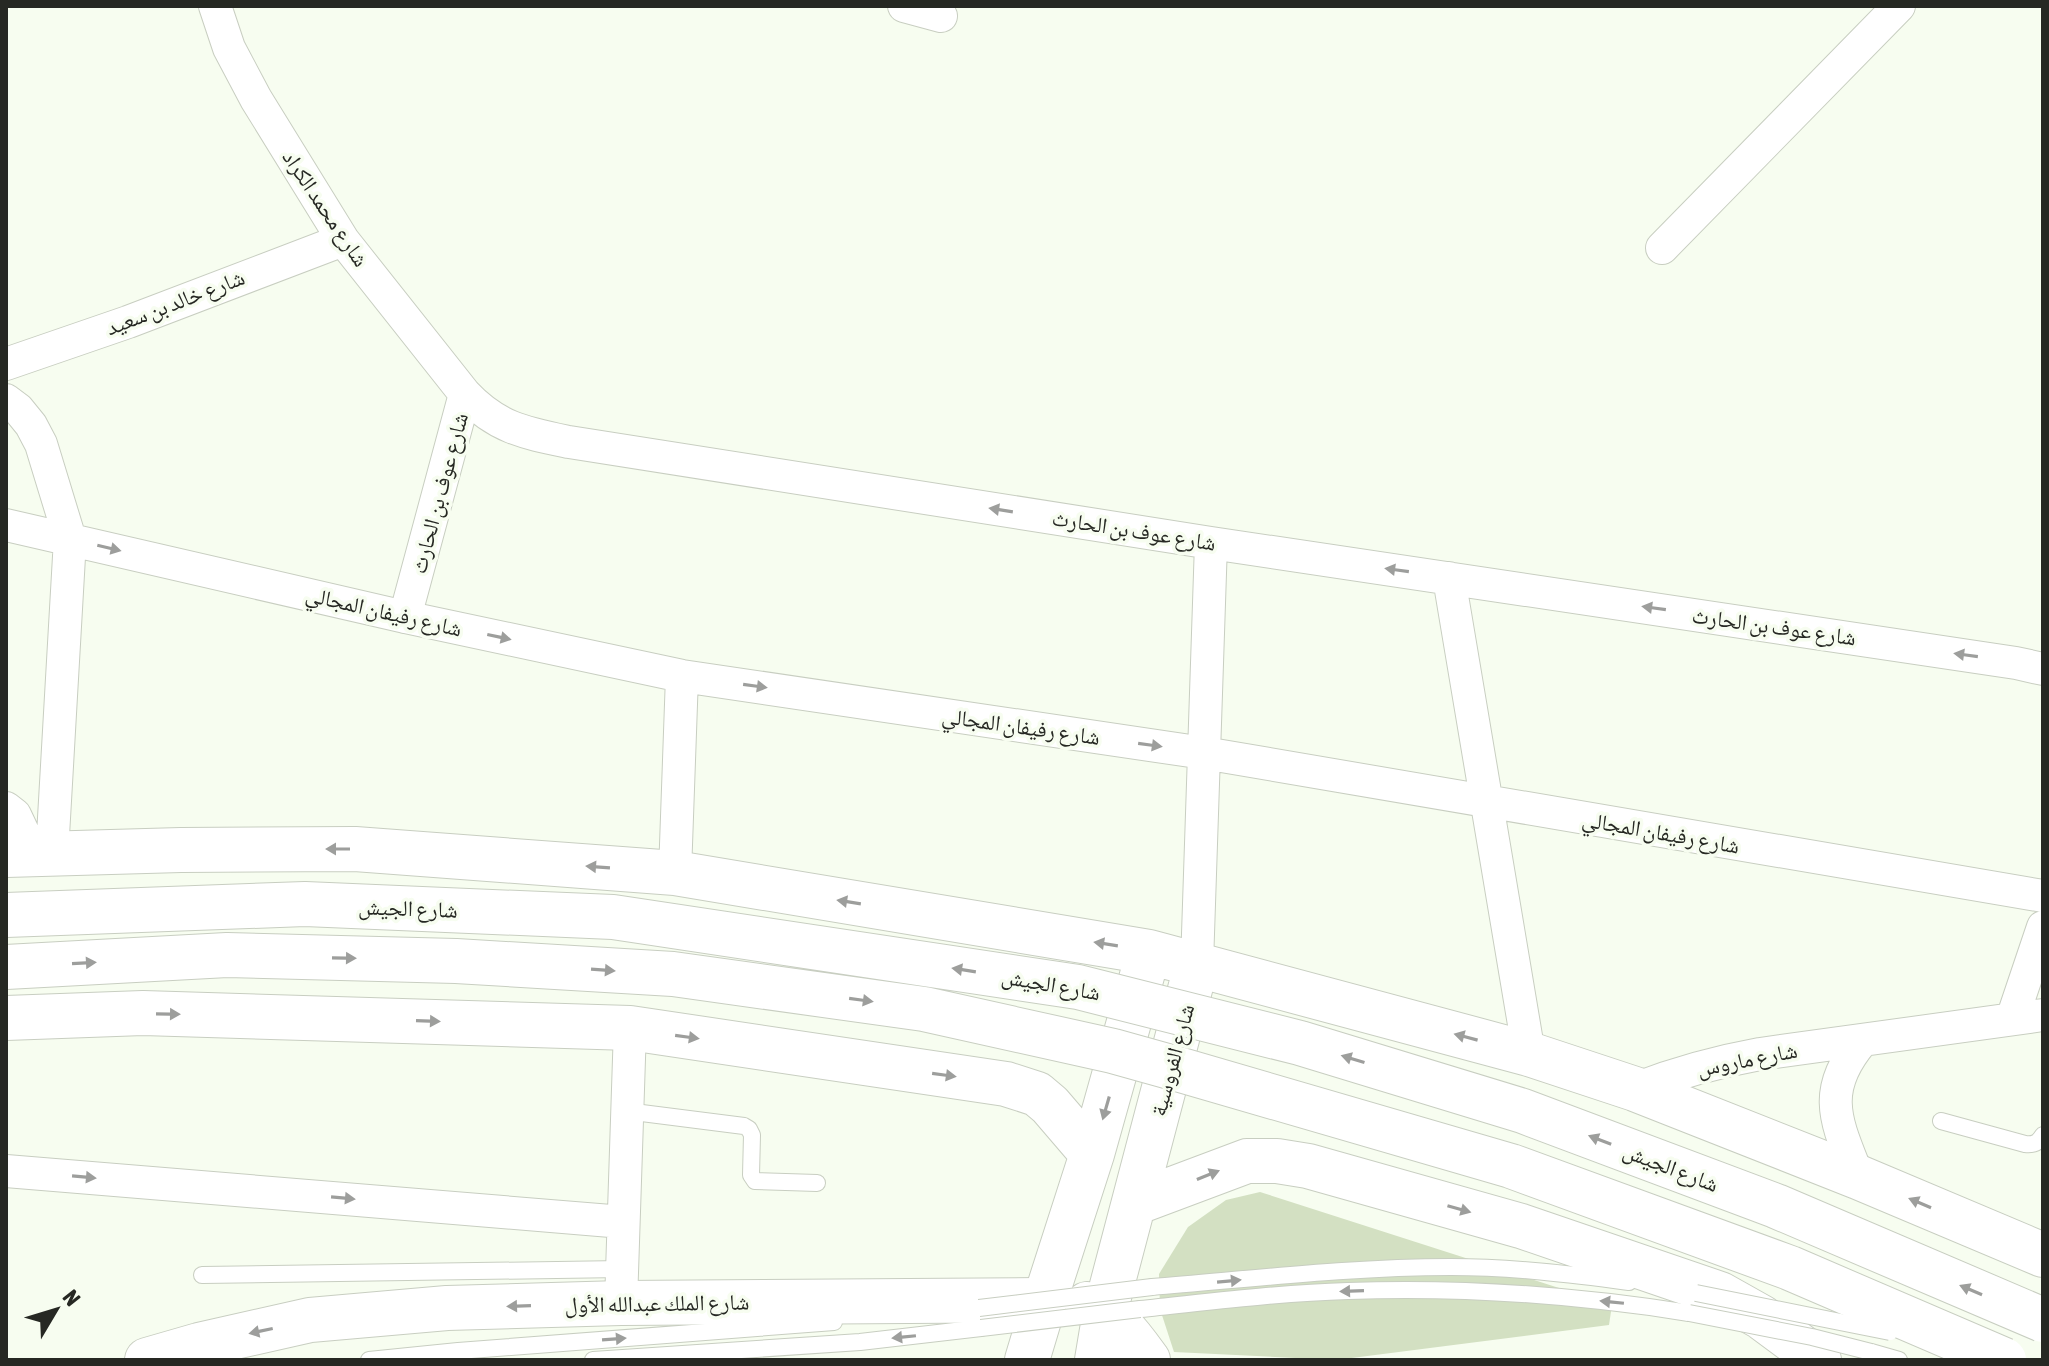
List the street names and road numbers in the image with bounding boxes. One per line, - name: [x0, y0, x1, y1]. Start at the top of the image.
- street label: شارع محمد الكراد: [277, 145, 375, 272]
- street label: شارع خالد بن سعيد: [102, 264, 248, 341]
- street label: شارع عوف بن الحارث: [405, 410, 474, 577]
- street label: شارع عوف بن الحارث: [1050, 504, 1218, 557]
- street label: شارع رفيفان المجالي: [302, 580, 465, 646]
- street label: شارع عوف بن الحارث: [1690, 602, 1858, 651]
- street label: شارع رفيفان المجالي: [940, 702, 1102, 755]
- street label: شارع رفيفان المجالي: [1579, 805, 1742, 863]
- street label: شارع الجيش: [358, 893, 458, 924]
- street label: شارع الجيش: [999, 963, 1102, 1006]
- street label: شارع الفروسية: [1145, 1001, 1200, 1119]
- street label: شارع ماروس: [1695, 1037, 1799, 1082]
- street label: شارع الجيش: [1619, 1137, 1722, 1198]
- street label: شارع الملك عبدالله الأول: [564, 1288, 750, 1319]

